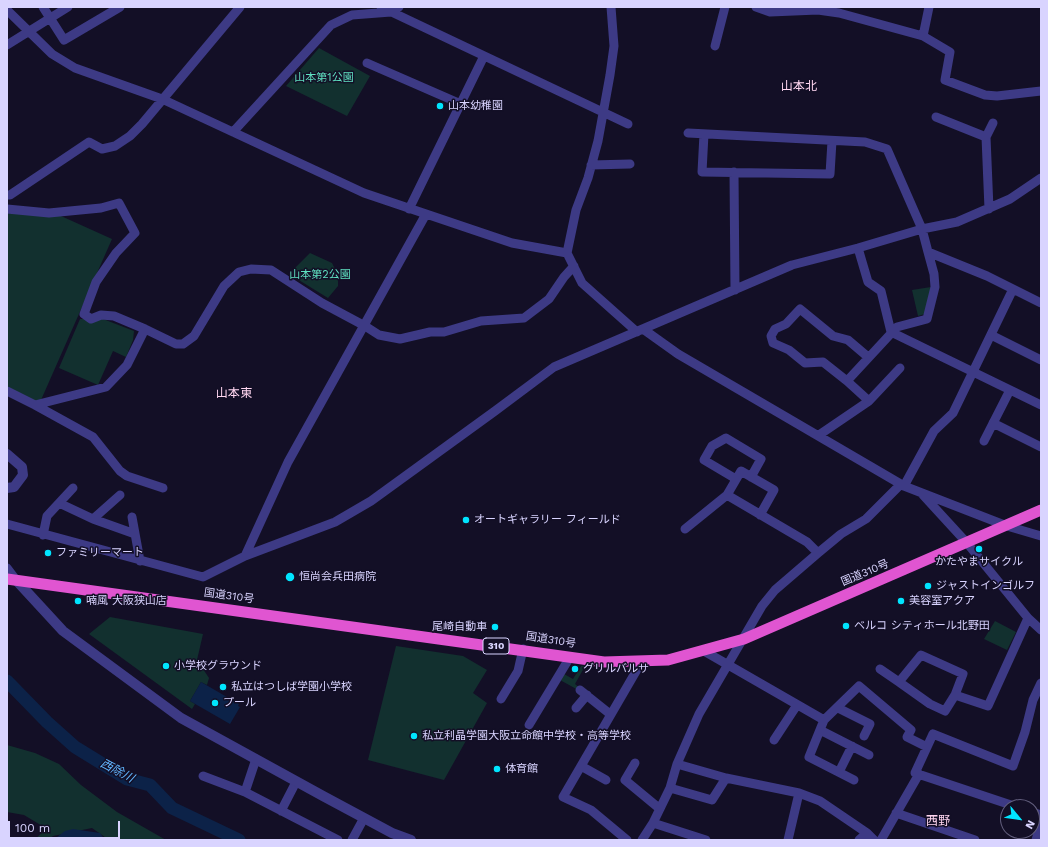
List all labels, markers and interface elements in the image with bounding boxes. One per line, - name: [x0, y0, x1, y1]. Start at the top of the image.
- park label: 山本第1公園: [294, 71, 354, 85]
- district label: 山本北: [781, 79, 817, 93]
- place label: 山本幼稚園: [448, 99, 503, 113]
- marker: 山本幼稚園: [435, 101, 445, 111]
- park label: 山本第2公園: [289, 268, 351, 282]
- district label: 山本東: [216, 386, 252, 400]
- place label: オートギャラリー フィールド: [474, 513, 621, 527]
- marker: オートギャラリー フィールド: [461, 515, 471, 525]
- marker: かたやまサイクル: [974, 544, 984, 554]
- place label: ファミリーマート: [56, 546, 144, 560]
- marker: ファミリーマート: [43, 548, 53, 558]
- place label: かたやまサイクル: [935, 555, 1023, 569]
- street label: 国道310号: [839, 557, 891, 589]
- place label: 恒尚会兵田病院: [299, 570, 376, 584]
- marker: 恒尚会兵田病院: [284, 571, 296, 583]
- place label: ジャストインゴルフ: [936, 579, 1035, 593]
- marker: ジャストインゴルフ: [923, 581, 933, 591]
- street label: 国道310号: [203, 586, 255, 606]
- place label: 喃風 大阪狭山店: [86, 594, 167, 608]
- place label: 美容室アクア: [909, 594, 975, 608]
- marker: 喃風 大阪狭山店: [73, 596, 83, 606]
- marker: 美容室アクア: [896, 596, 906, 606]
- place label: ベルコ シティホール北野田: [854, 619, 990, 633]
- place label: 尾崎自動車: [432, 620, 487, 634]
- marker: ベルコ シティホール北野田: [841, 621, 851, 631]
- marker: 尾崎自動車: [490, 622, 500, 632]
- street label: 国道310号: [525, 630, 577, 650]
- road number: 310: [483, 638, 509, 654]
- place label: 小学校グラウンド: [174, 659, 262, 673]
- marker: 小学校グラウンド: [161, 661, 171, 671]
- place label: グリルバルサ: [583, 662, 649, 676]
- marker: グリルバルサ: [570, 664, 580, 674]
- place label: 私立はつしば学園小学校: [231, 680, 352, 694]
- marker: 私立はつしば学園小学校: [218, 682, 228, 692]
- place label: プール: [223, 696, 256, 710]
- marker: プール: [210, 698, 220, 708]
- place label: 私立利晶学園大阪立命館中学校・高等学校: [422, 729, 631, 743]
- marker: 私立利晶学園大阪立命館中学校・高等学校: [409, 731, 419, 741]
- water label: 西除川: [98, 756, 136, 786]
- place label: 体育館: [505, 762, 538, 776]
- marker: 体育館: [492, 764, 502, 774]
- north arrow: [1000, 799, 1040, 839]
- scale bar: [10, 813, 122, 839]
- district label: 西野: [926, 814, 950, 828]
- text: N: [1022, 818, 1038, 831]
- text: 100 m: [15, 821, 50, 835]

